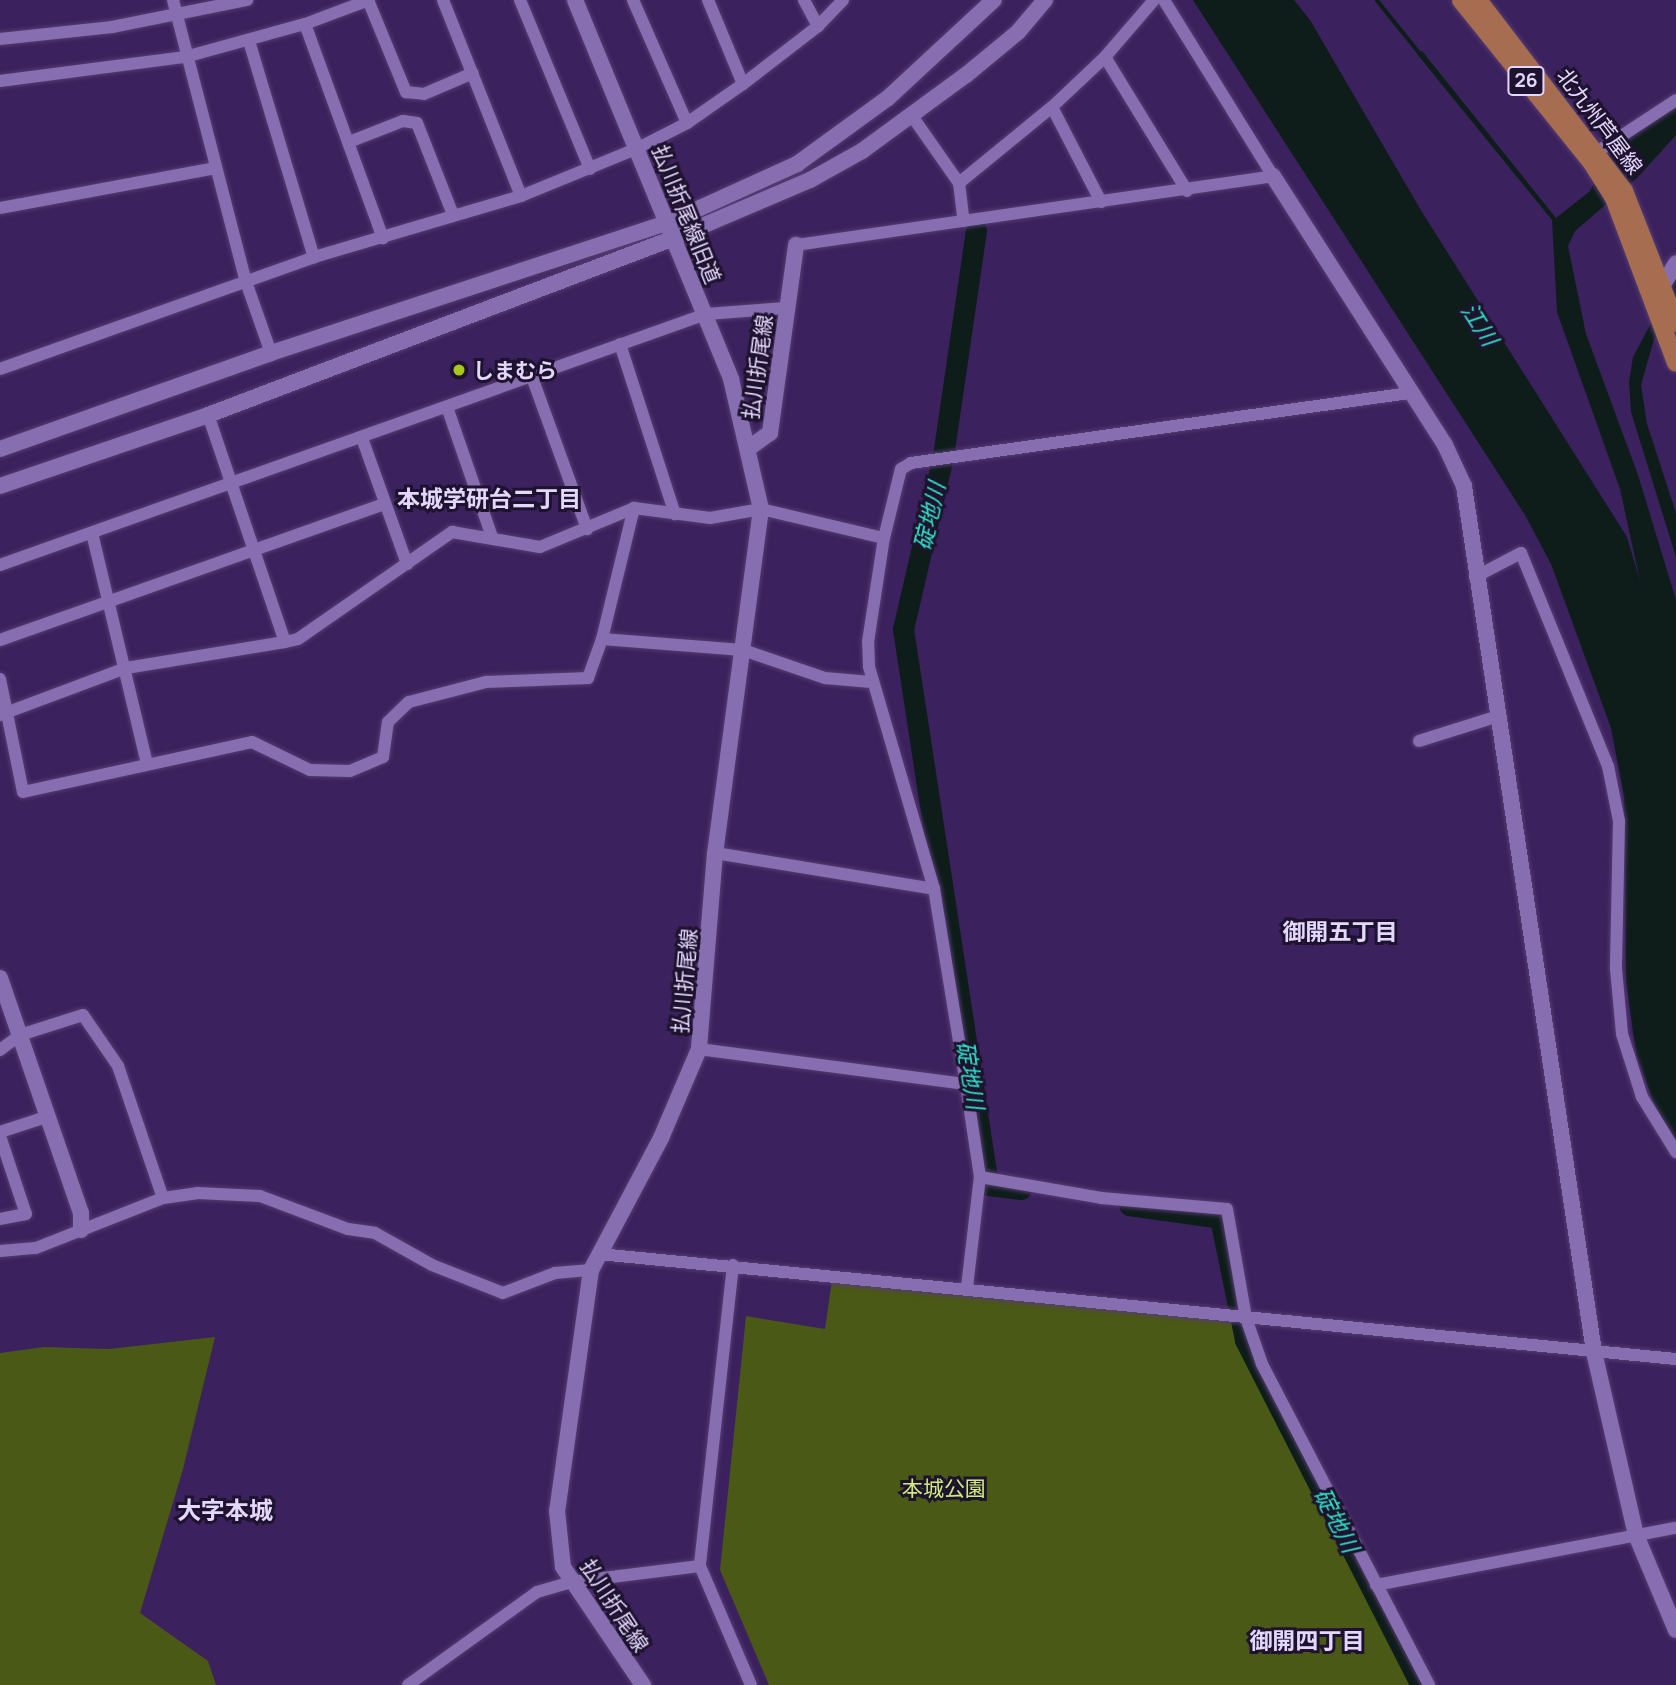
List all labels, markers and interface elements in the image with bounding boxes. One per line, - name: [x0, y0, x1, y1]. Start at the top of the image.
- street label: 北九州芦屋線: [1552, 63, 1648, 179]
- road number: 26: [1507, 66, 1545, 96]
- street label: 払川折尾線旧道: [648, 141, 726, 287]
- water label: 江川: [1456, 297, 1504, 351]
- street label: 払川折尾線: [737, 313, 777, 421]
- place label: しまむら: [473, 357, 557, 383]
- marker: しまむら: [451, 362, 467, 378]
- water label: 碇地川: [908, 479, 950, 553]
- district label: 本城学研台二丁目: [397, 484, 581, 512]
- district label: 御開五丁目: [1283, 917, 1397, 945]
- street label: 払川折尾線: [667, 928, 701, 1034]
- water label: 碇地川: [952, 1039, 990, 1111]
- park label: 本城公園: [902, 1475, 986, 1501]
- water label: 碇地川: [1309, 1483, 1365, 1557]
- district label: 大字本城: [177, 1496, 273, 1524]
- street label: 払川折尾線: [576, 1554, 654, 1656]
- district label: 御開四丁目: [1250, 1626, 1364, 1654]

